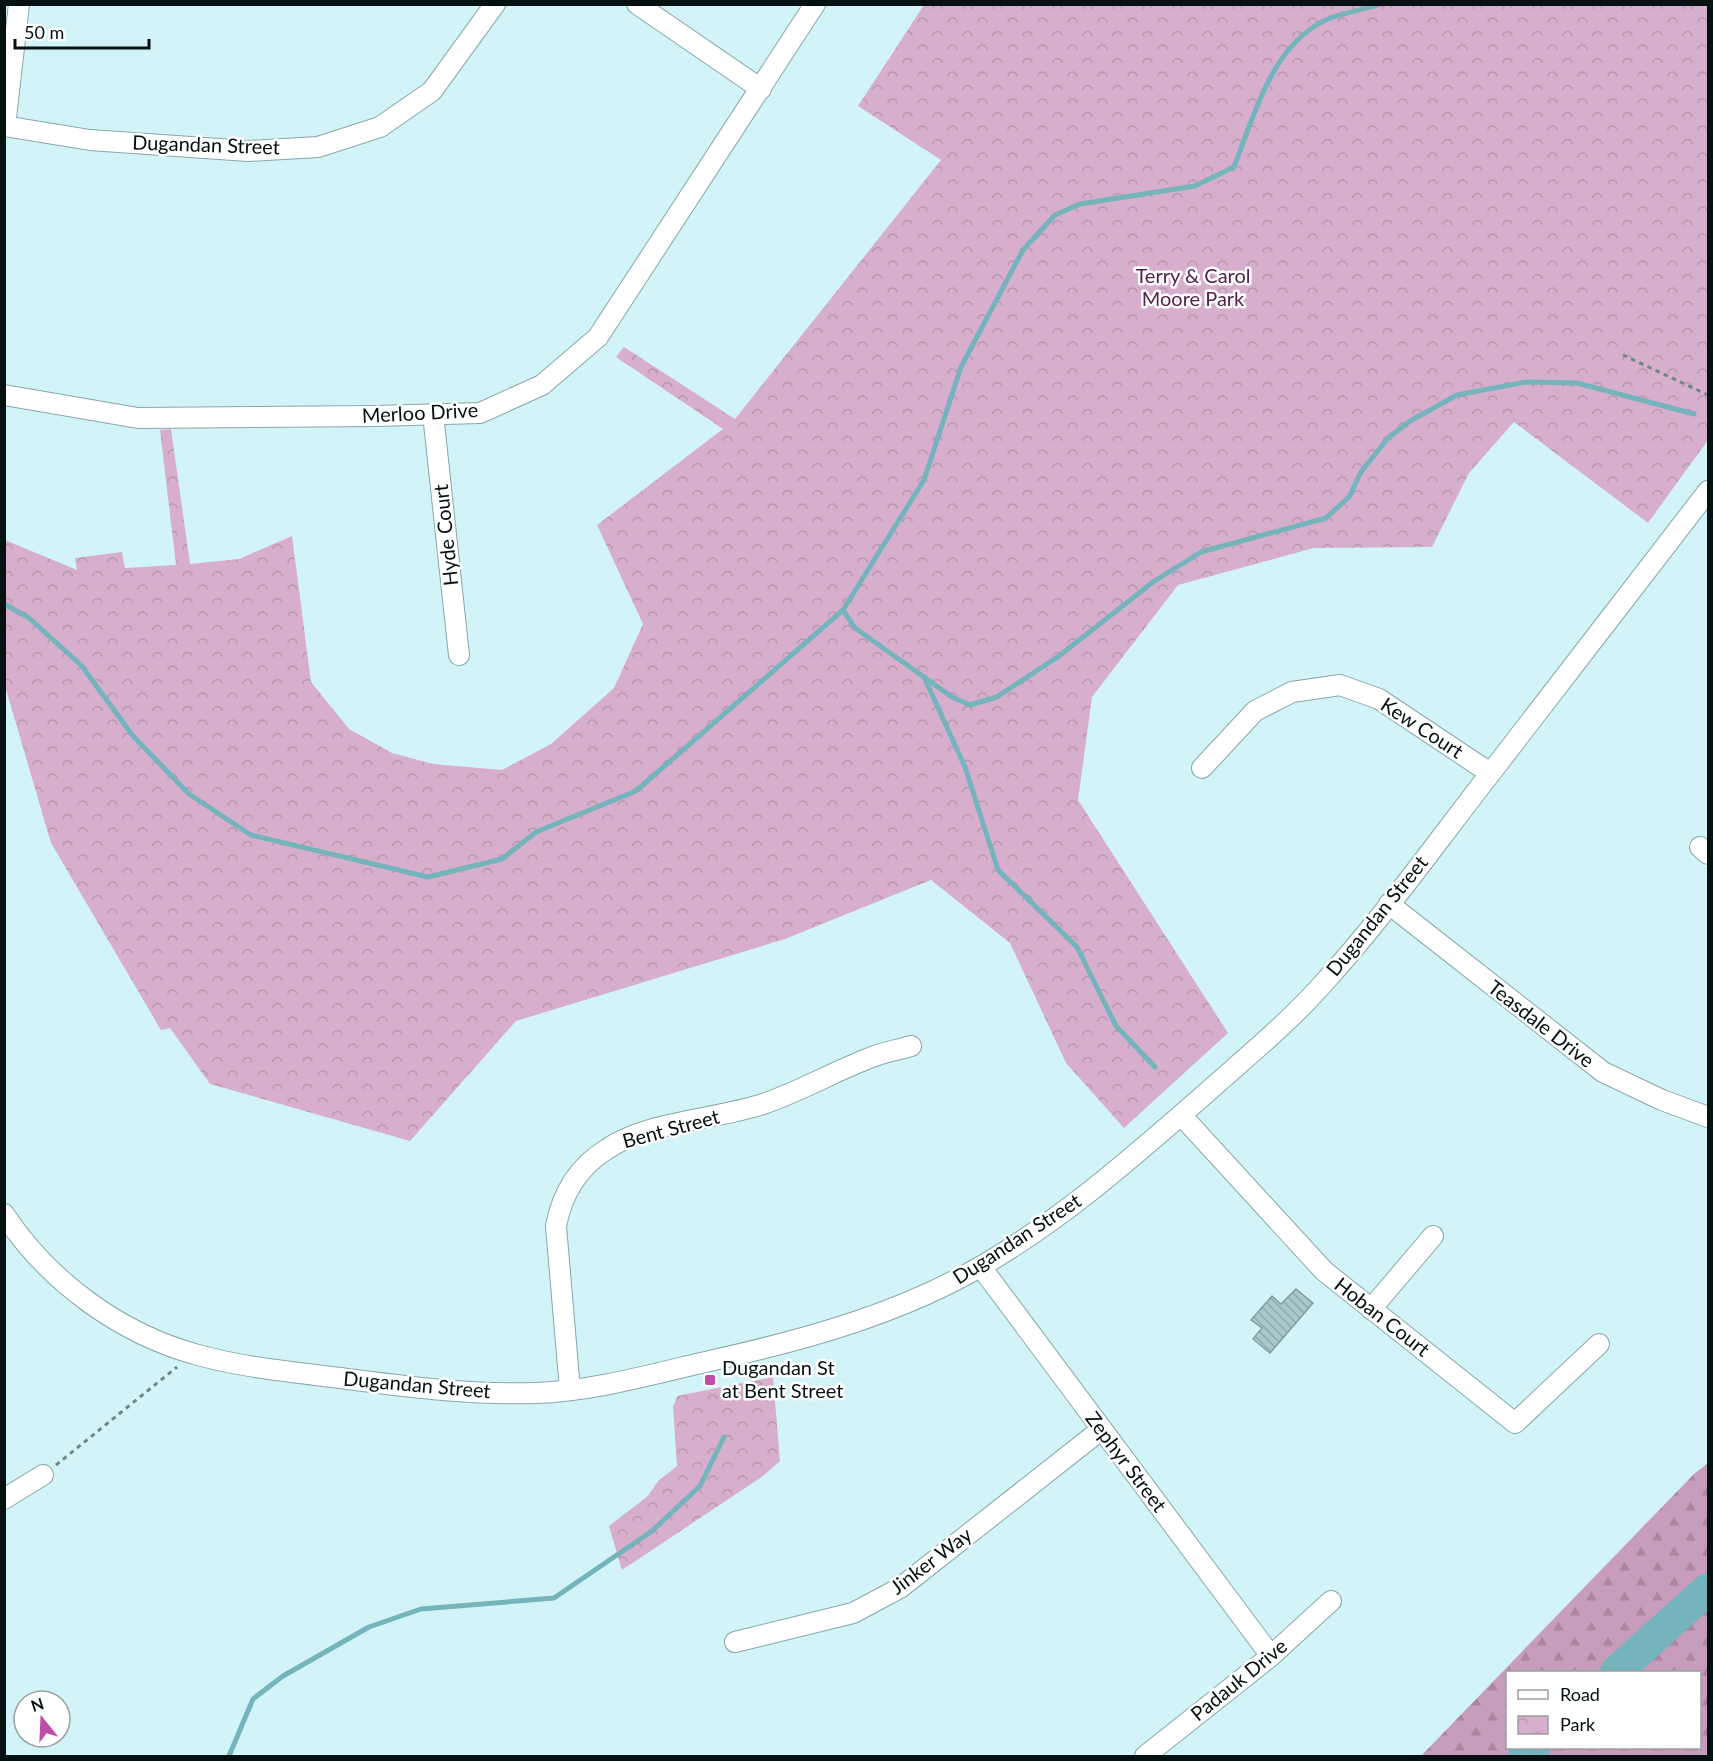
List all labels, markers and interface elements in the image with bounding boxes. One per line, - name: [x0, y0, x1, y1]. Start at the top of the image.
- scale bar: [15, 12, 148, 50]
- text: 50 m: [24, 21, 64, 43]
- street label: Dugandan Street: [132, 129, 280, 159]
- park label: Terry & Carol Moore Park: [1135, 263, 1251, 310]
- street label: Merloo Drive: [361, 397, 479, 427]
- street label: Hyde Court: [428, 483, 462, 587]
- street label: Kew Court: [1377, 692, 1468, 763]
- street label: Dugandan Street: [1320, 850, 1432, 980]
- street label: Teasdale Drive: [1484, 974, 1599, 1072]
- street label: Bent Street: [620, 1104, 722, 1152]
- street label: Dugandan Street: [948, 1188, 1085, 1288]
- street label: Hoban Court: [1330, 1272, 1435, 1361]
- place label: Dugandan St at Bent Street: [722, 1355, 843, 1402]
- street label: Dugandan Street: [342, 1366, 492, 1402]
- marker: Dugandan St at Bent Street: [703, 1373, 717, 1387]
- street label: Zephyr Street: [1081, 1407, 1172, 1516]
- street label: Jinker Way: [885, 1521, 976, 1599]
- street label: Padauk Drive: [1185, 1633, 1291, 1725]
- legend: [1506, 1671, 1701, 1749]
- text: Road: [1560, 1683, 1600, 1705]
- north arrow: [12, 1689, 72, 1749]
- text: N: [28, 1693, 46, 1715]
- text: Park: [1560, 1713, 1596, 1735]

